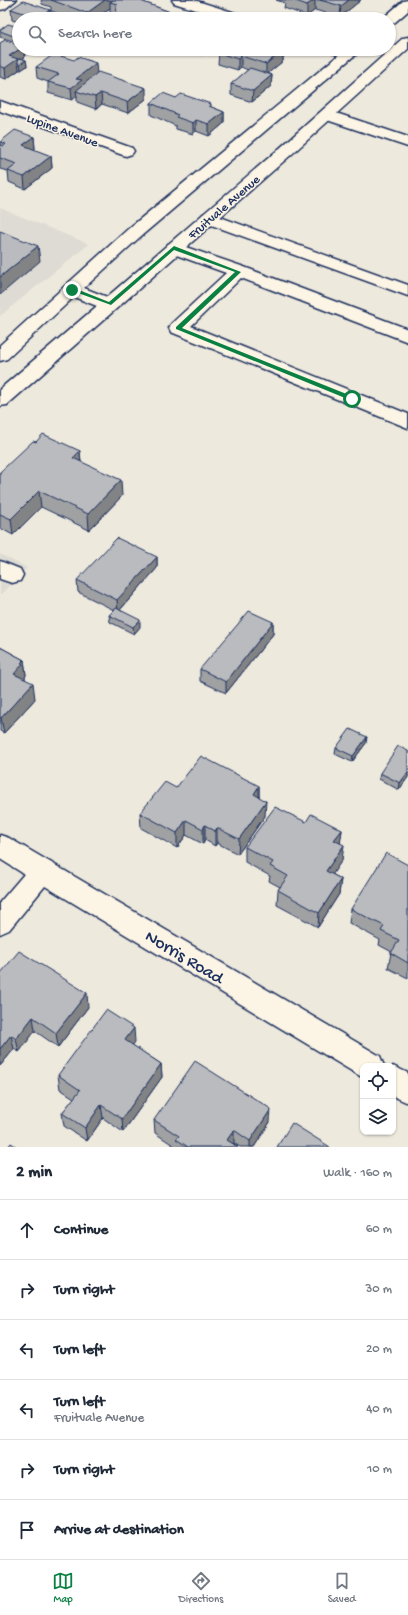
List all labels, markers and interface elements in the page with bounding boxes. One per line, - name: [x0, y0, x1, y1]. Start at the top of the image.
- search box: [12, 12, 396, 56]
- icon: search: [26, 23, 48, 45]
- text: Search here: [58, 25, 132, 43]
- street label: Lupine Avenue: [24, 111, 100, 151]
- street label: Fruitvale Avenue: [185, 172, 264, 244]
- route end: [63, 281, 81, 299]
- route start: [343, 390, 361, 408]
- street label: Norris Road: [141, 926, 228, 991]
- map controls: [360, 1063, 396, 1135]
- button: locate: [360, 1063, 396, 1099]
- button: layers: [360, 1099, 396, 1135]
- text: 2 min: [16, 1163, 52, 1183]
- text: Walk · 160 m: [323, 1166, 392, 1181]
- icon: ahead: [16, 1219, 38, 1241]
- text: Continue: [54, 1221, 108, 1239]
- text: 60 m: [366, 1222, 392, 1237]
- icon: right: [16, 1279, 38, 1301]
- text: Turn right: [54, 1281, 114, 1299]
- text: 30 m: [366, 1282, 392, 1297]
- icon: left: [16, 1339, 38, 1361]
- text: Turn left: [54, 1341, 105, 1359]
- text: 20 m: [366, 1342, 392, 1357]
- text: Turn left: [54, 1393, 105, 1411]
- icon: left: [16, 1399, 38, 1421]
- text: 40 m: [366, 1402, 392, 1417]
- text: Fruitvale Avenue: [54, 1411, 144, 1426]
- icon: right: [16, 1459, 38, 1481]
- text: Turn right: [54, 1461, 114, 1479]
- text: 10 m: [367, 1462, 392, 1477]
- icon: arrive: [16, 1519, 38, 1541]
- text: Arrive at destination: [54, 1521, 184, 1539]
- tab: Map: [52, 1570, 74, 1606]
- tab: Directions: [179, 1570, 223, 1606]
- tab: Saved: [328, 1570, 356, 1606]

